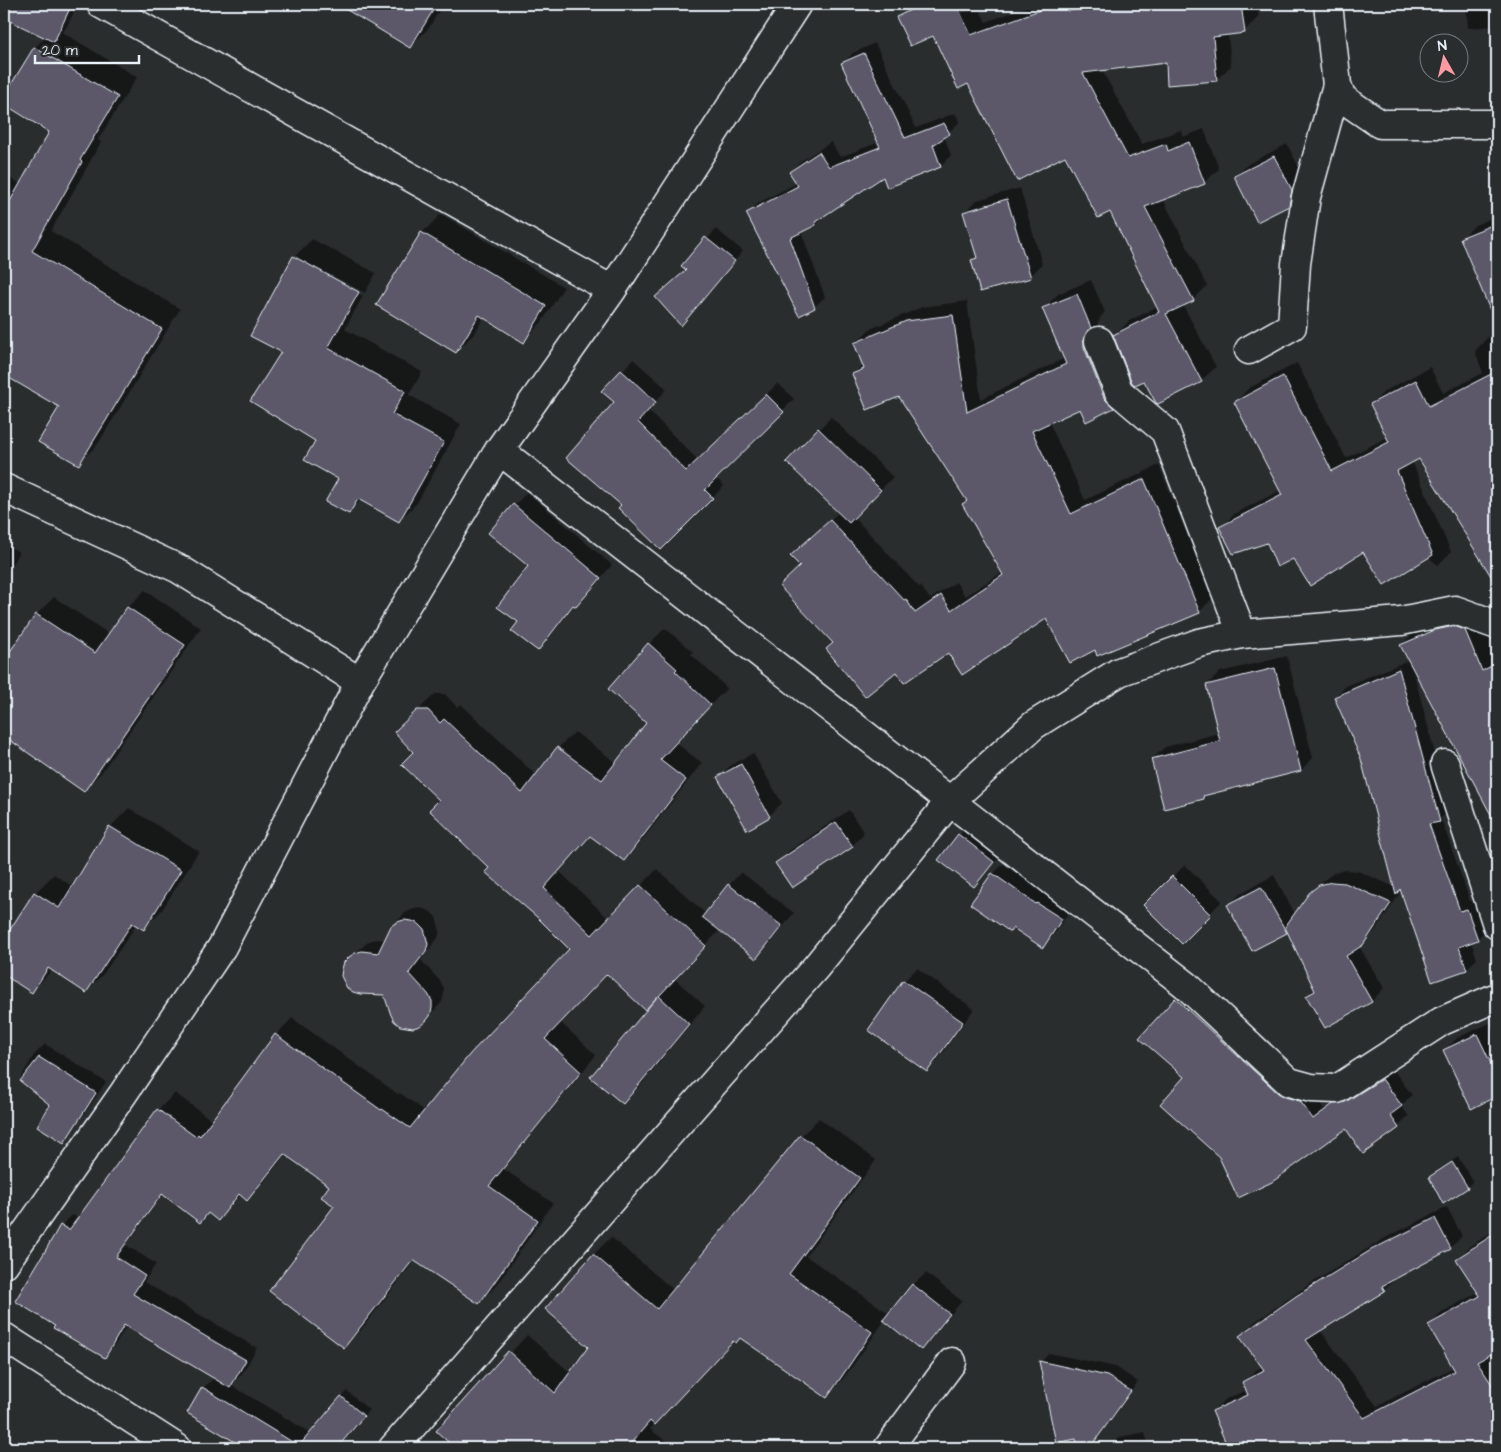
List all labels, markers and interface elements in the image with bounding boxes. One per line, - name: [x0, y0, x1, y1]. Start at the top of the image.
- scale bar: [35, 32, 139, 64]
- north arrow: [1418, 32, 1468, 82]
- text: N: [1437, 36, 1448, 57]
- text: 20 m: [42, 40, 78, 61]

